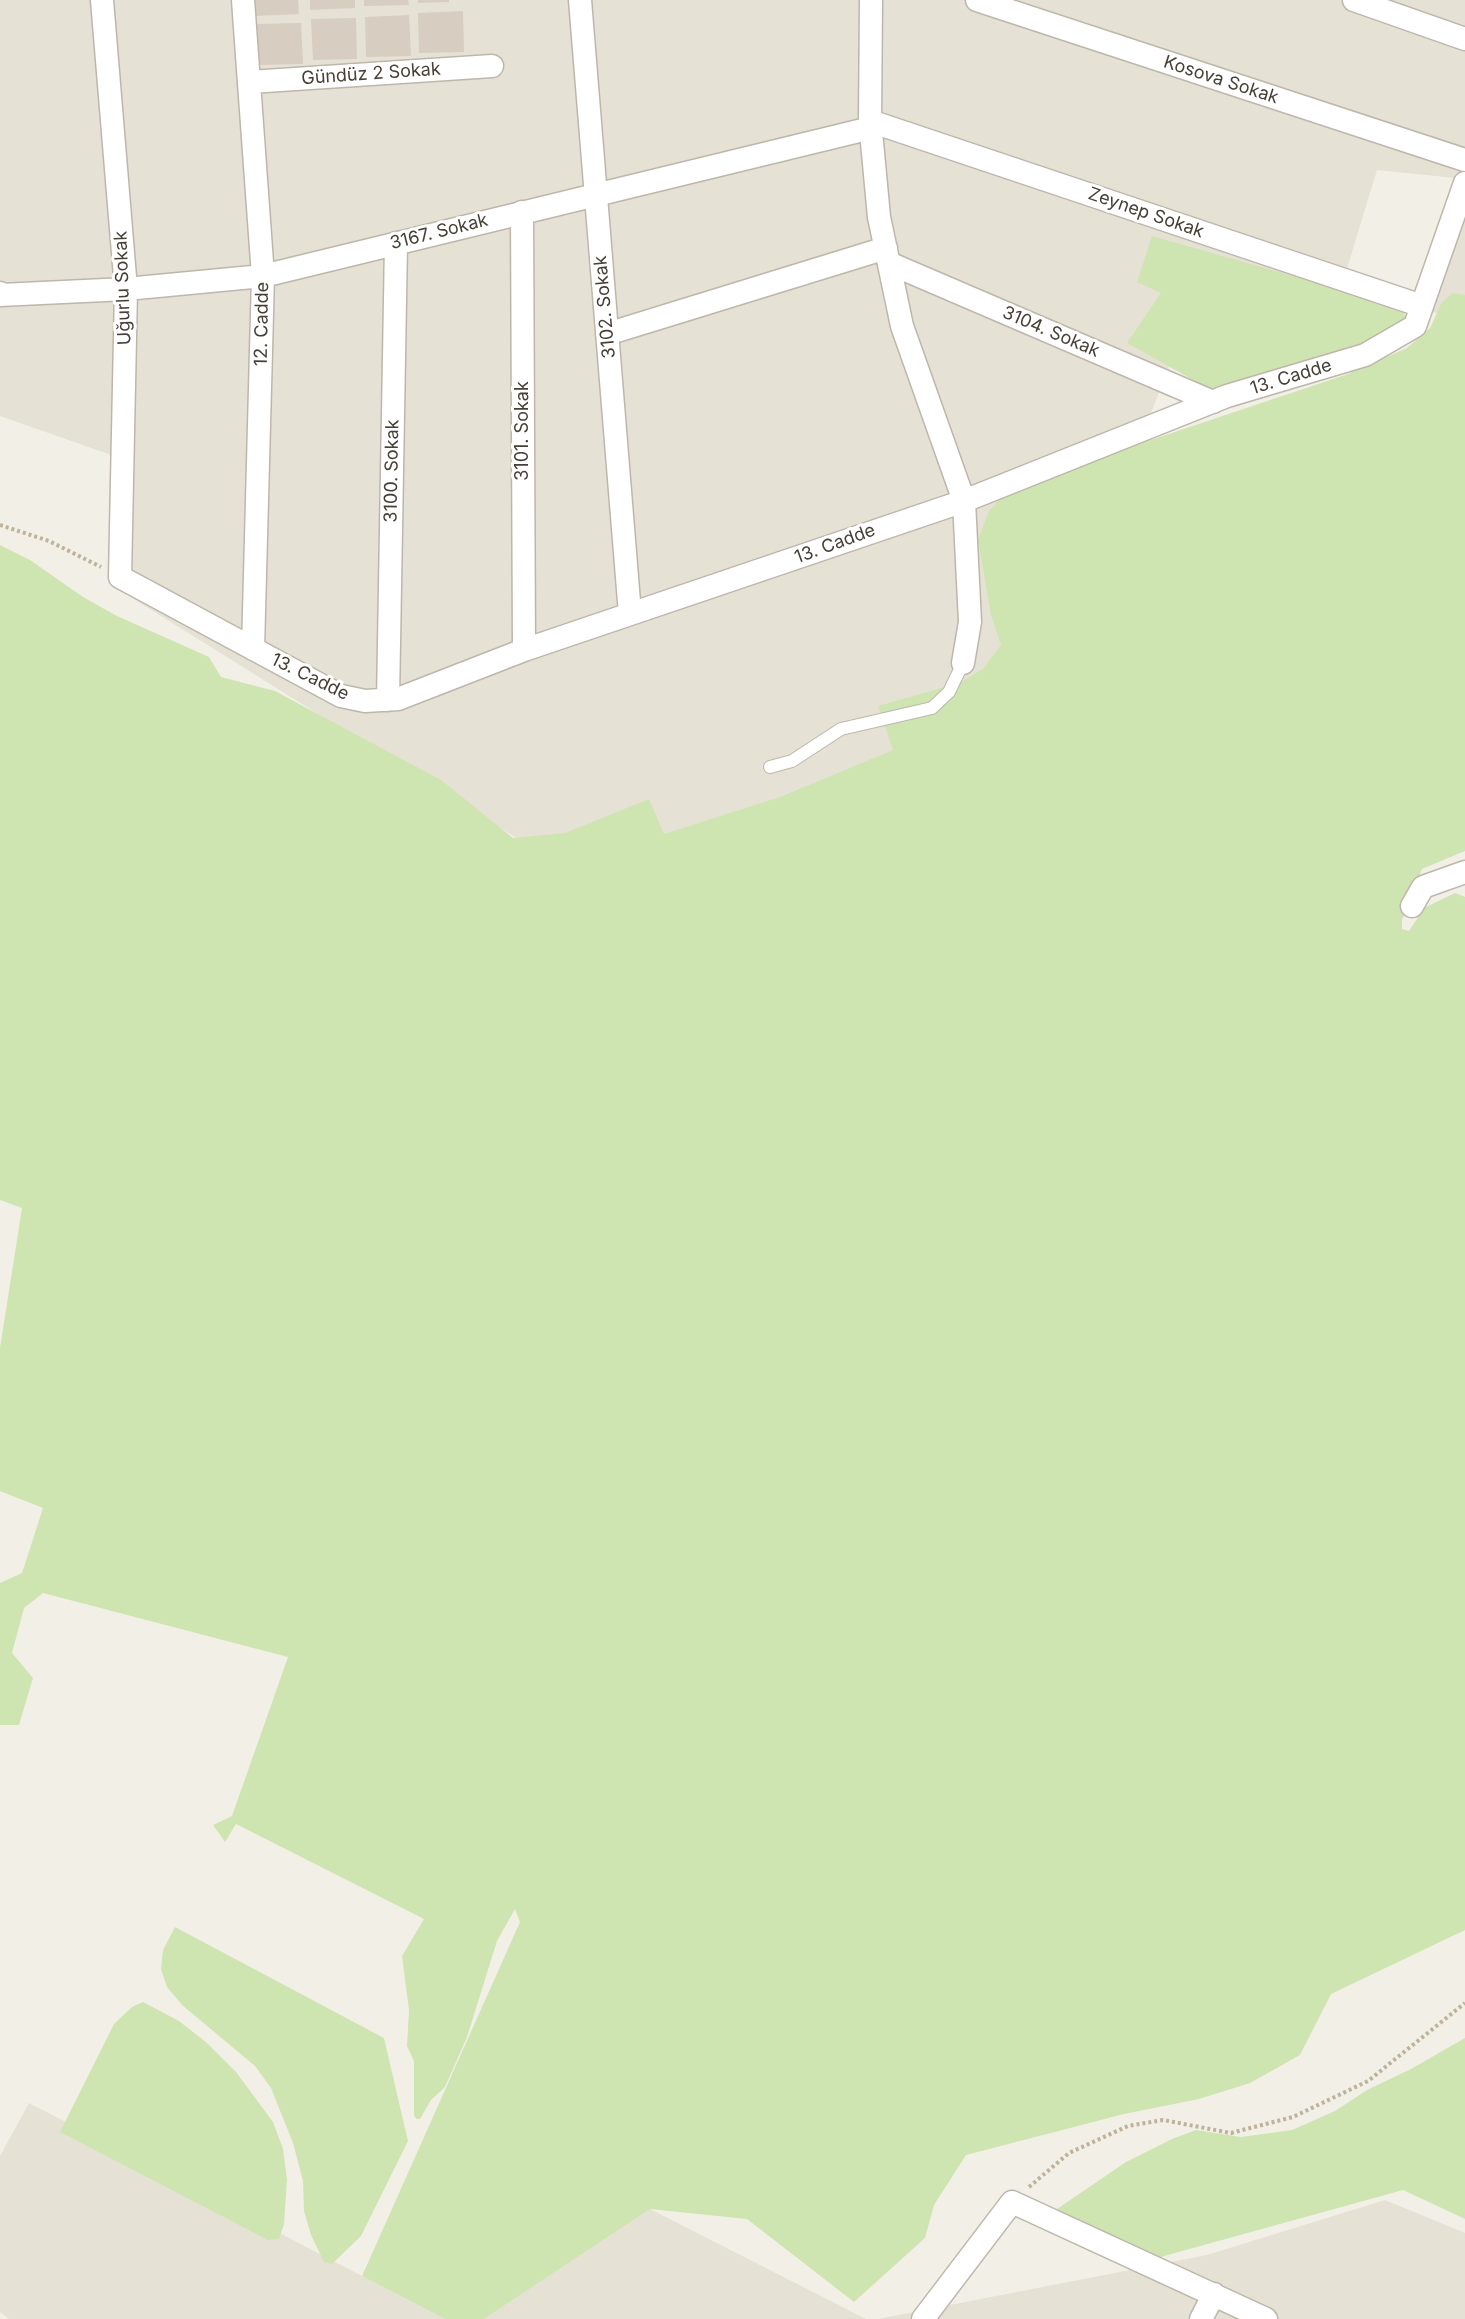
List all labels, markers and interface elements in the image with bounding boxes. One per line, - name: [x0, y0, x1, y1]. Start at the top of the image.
- street label: Kosova Sokak: [1161, 51, 1281, 109]
- street label: Gündüz 2 Sokak: [301, 58, 441, 90]
- street label: Zeynep Sokak: [1085, 183, 1207, 243]
- street label: 3167. Sokak: [388, 209, 490, 255]
- street label: Uğurlu Sokak: [110, 230, 136, 346]
- street label: 3102. Sokak: [590, 255, 620, 359]
- street label: 12. Cadde: [250, 282, 274, 366]
- street label: 3104. Sokak: [999, 302, 1103, 362]
- street label: 13. Cadde: [1248, 354, 1334, 400]
- street label: 3101. Sokak: [512, 381, 534, 481]
- street label: 3100. Sokak: [380, 419, 404, 523]
- street label: 13. Cadde: [792, 519, 878, 569]
- street label: 13. Cadde: [267, 649, 353, 705]

